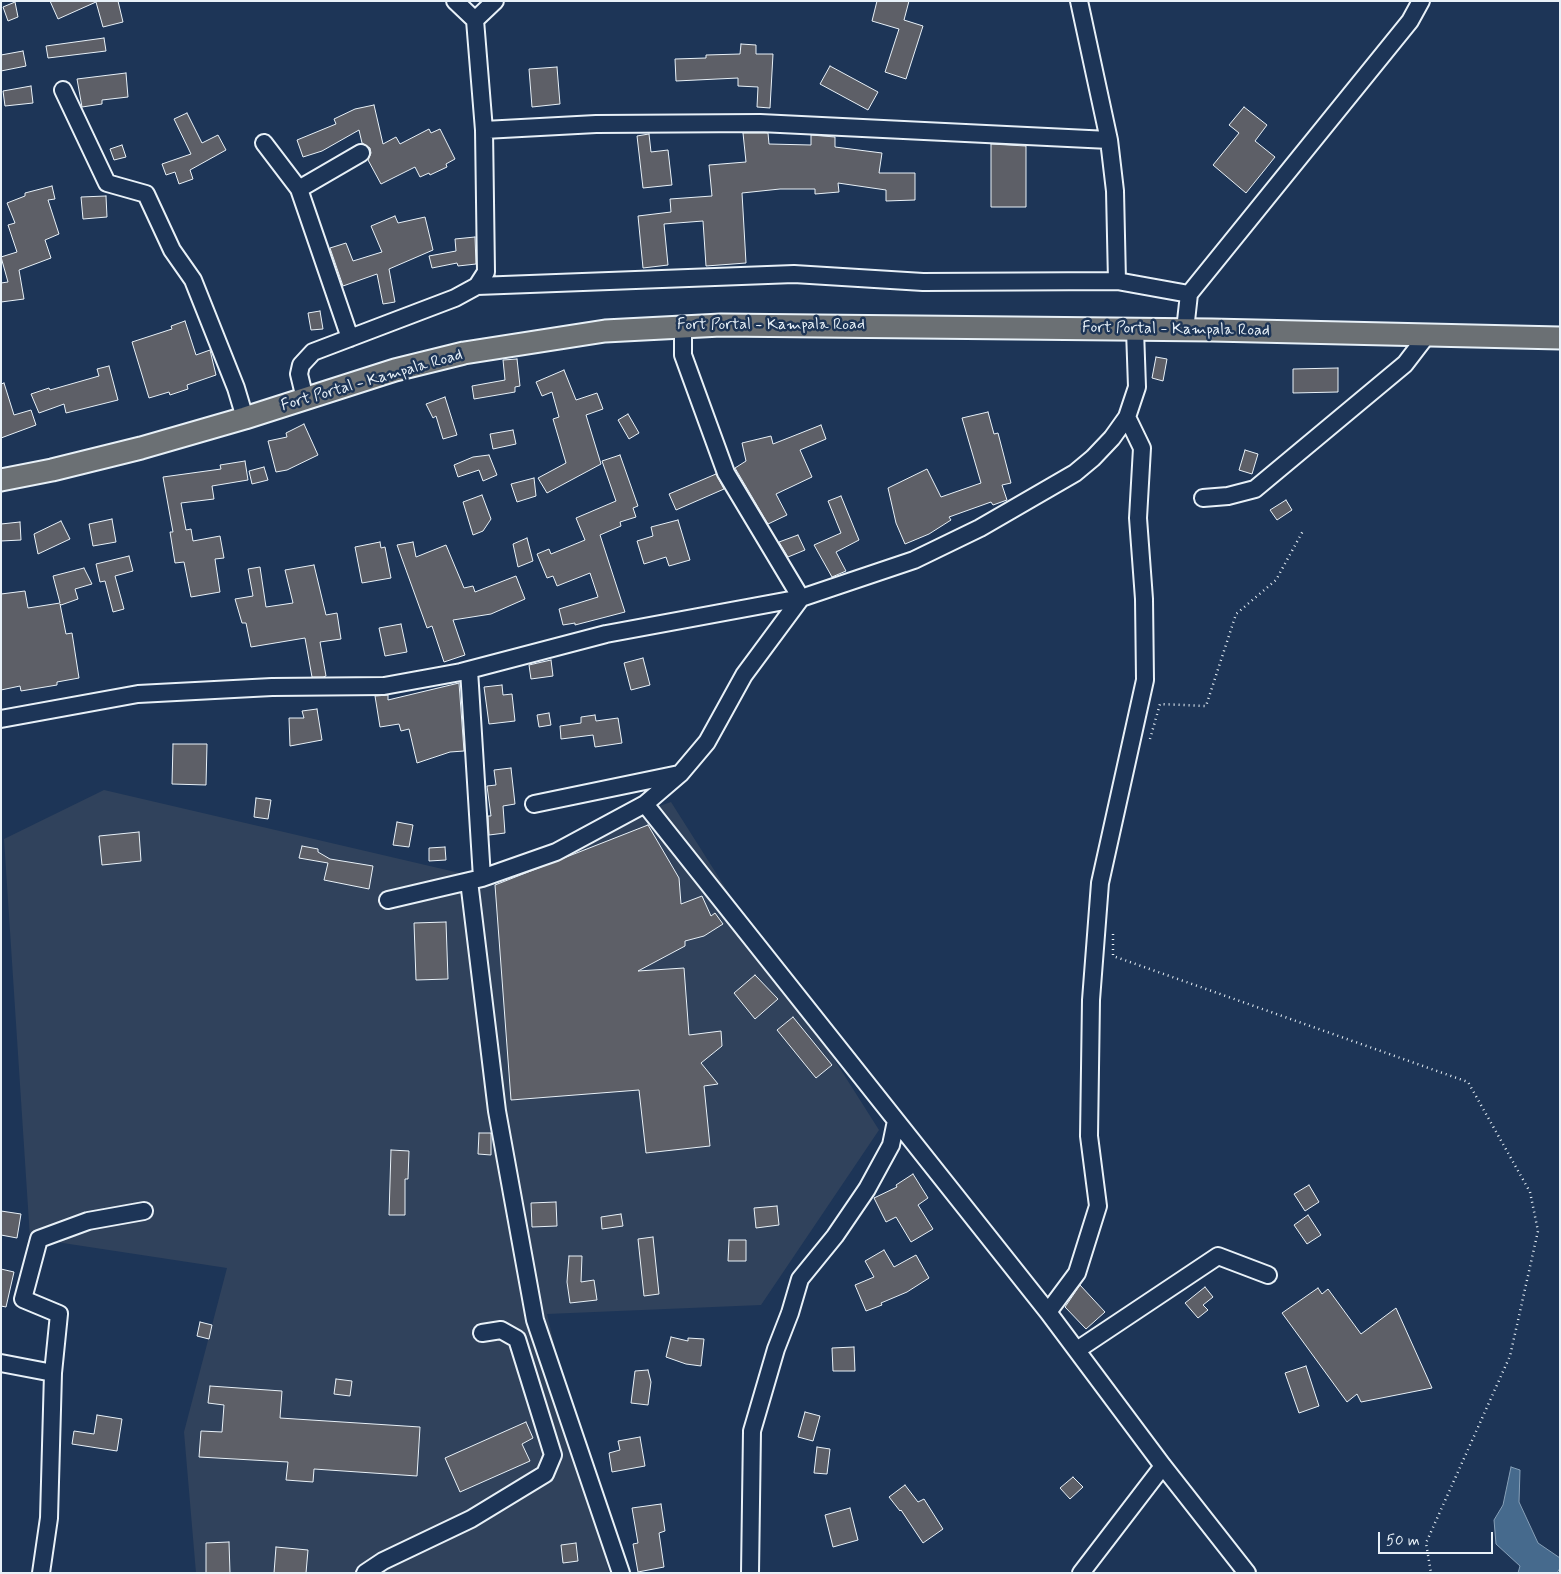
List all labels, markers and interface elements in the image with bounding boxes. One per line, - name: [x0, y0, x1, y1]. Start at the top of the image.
- street label: Fort Portal - Kampala Road: [677, 316, 865, 336]
- street label: Fort Portal - Kampala Road: [1082, 319, 1270, 341]
- street label: Fort Portal - Kampala Road: [279, 346, 465, 416]
- scale bar: [1381, 1522, 1496, 1554]
- text: 50 m: [1386, 1531, 1420, 1551]

